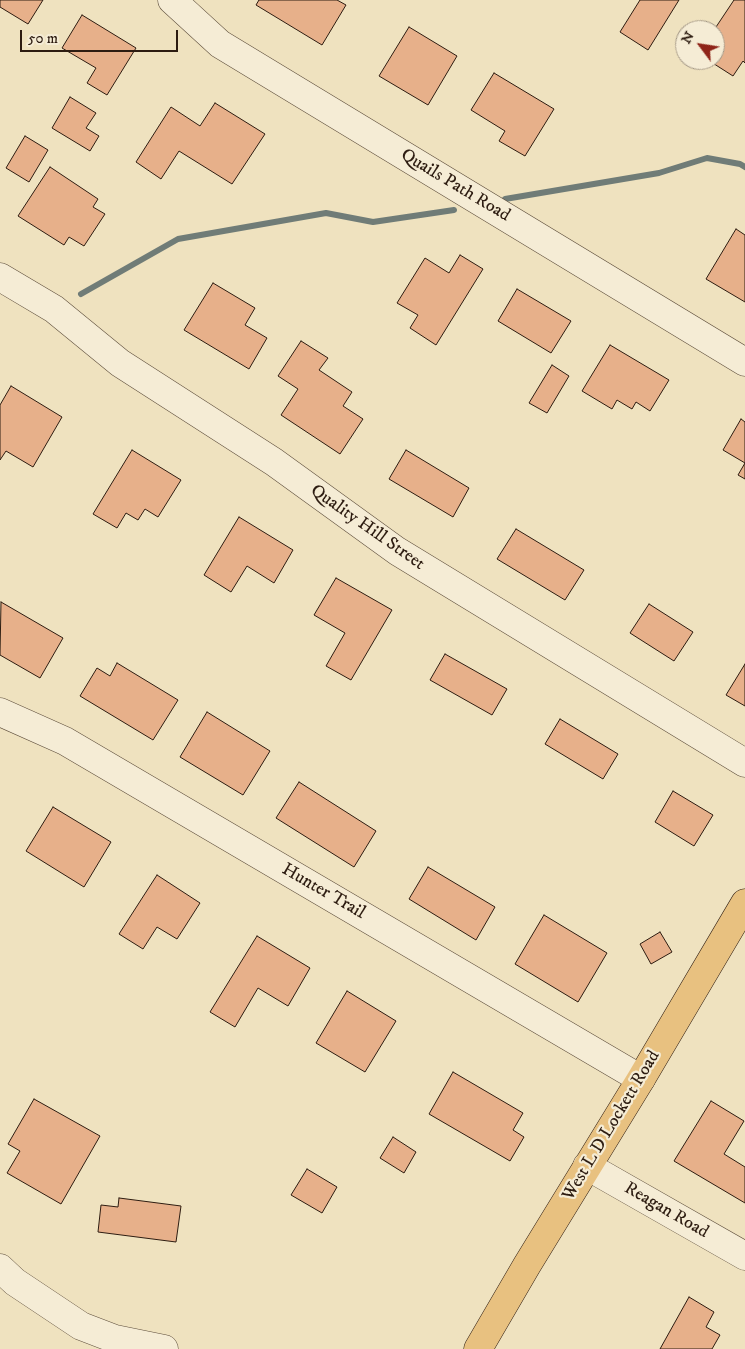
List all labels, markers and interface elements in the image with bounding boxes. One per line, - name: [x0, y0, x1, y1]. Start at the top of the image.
- scale bar: [22, 20, 180, 52]
- north arrow: [675, 20, 725, 70]
- text: N: [677, 28, 699, 47]
- text: 50 m: [28, 29, 58, 48]
- street label: Quails Path Road: [396, 145, 514, 227]
- street label: Quality Hill Street: [306, 480, 428, 576]
- street label: Hunter Trail: [277, 859, 369, 925]
- street label: West L D Lockett Road: [559, 1047, 665, 1205]
- street label: Reagan Road: [620, 1178, 712, 1244]

